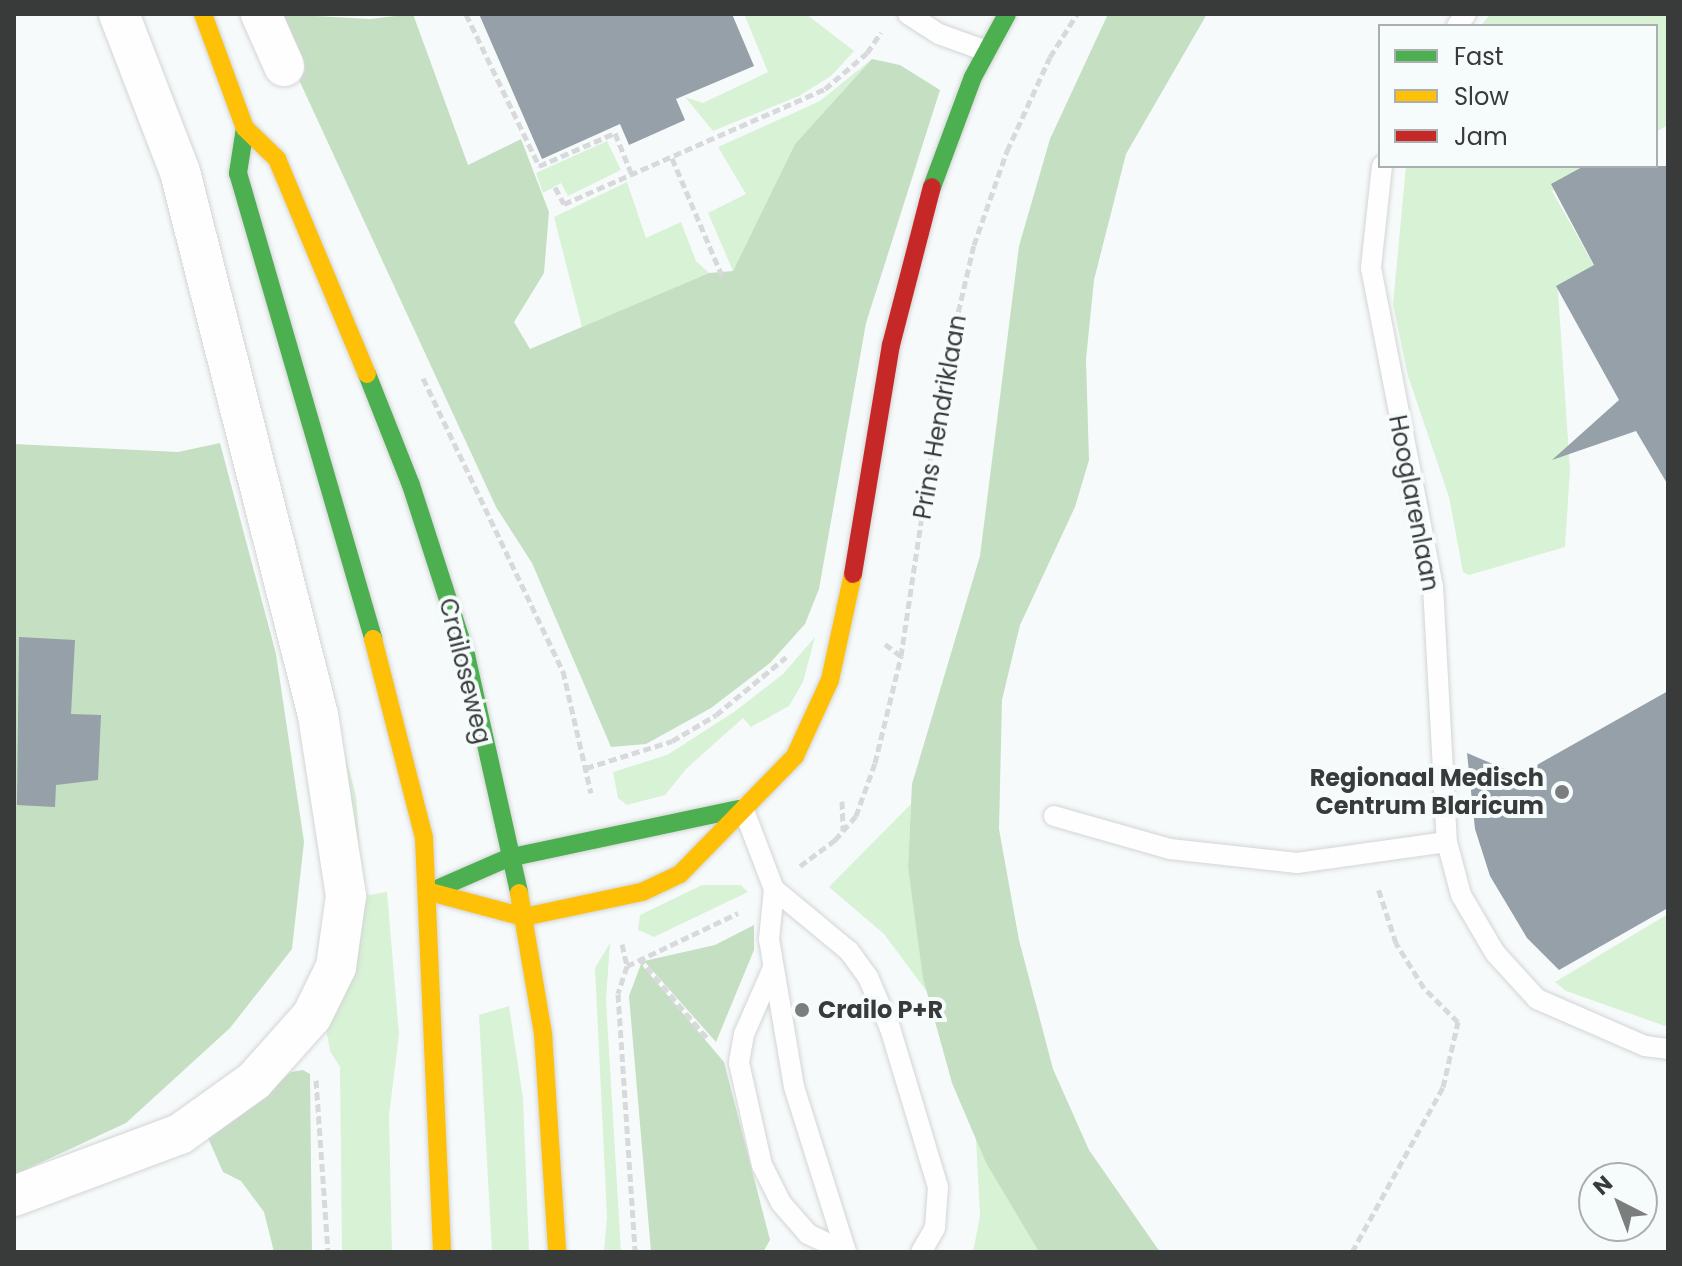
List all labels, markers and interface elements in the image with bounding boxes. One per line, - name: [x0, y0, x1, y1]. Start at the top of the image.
- legend: [1378, 24, 1658, 168]
- text: Fast: [1454, 40, 1504, 73]
- text: Slow: [1454, 80, 1509, 113]
- text: Jam: [1454, 120, 1508, 153]
- street label: Prins Hendriklaan: [908, 313, 972, 521]
- street label: Hooglarenlaan: [1383, 413, 1445, 593]
- street label: Crailoseweg: [433, 595, 497, 747]
- place label: Regionaal Medisch Centrum Blaricum: [1310, 764, 1544, 820]
- marker: Regionaal Medisch Centrum Blaricum: [1551, 781, 1573, 803]
- place label: Crailo P+R: [818, 996, 943, 1024]
- marker: Crailo P+R: [793, 1001, 811, 1019]
- north arrow: [1578, 1162, 1658, 1242]
- text: N: [1586, 1168, 1619, 1202]

